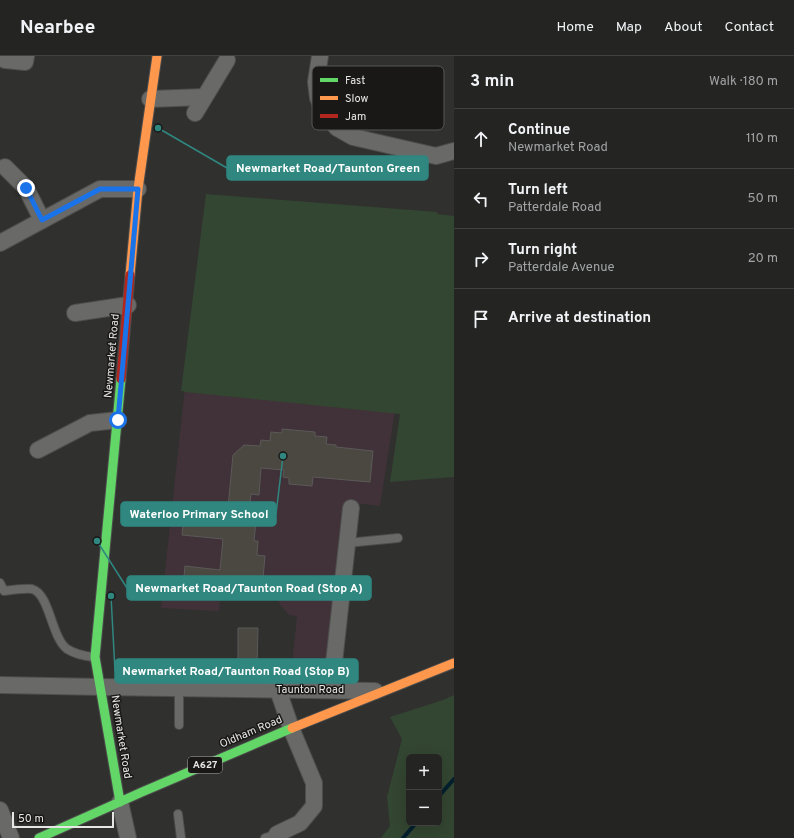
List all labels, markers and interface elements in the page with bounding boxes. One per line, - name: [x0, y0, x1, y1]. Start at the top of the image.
- text: Nearbee: [20, 16, 95, 40]
- text: Home: [557, 19, 594, 36]
- text: Map: [616, 19, 642, 36]
- text: About: [664, 19, 703, 36]
- text: Contact: [725, 19, 774, 36]
- legend: [312, 66, 444, 130]
- text: 3 min: [470, 71, 514, 93]
- text: Fast: [345, 74, 365, 88]
- text: Walk · 180 m: [709, 74, 778, 90]
- text: Slow: [345, 92, 368, 106]
- text: Jam: [345, 110, 366, 124]
- text: Continue: [508, 121, 570, 140]
- icon: ahead: [470, 128, 492, 150]
- text: 110 m: [746, 131, 778, 147]
- text: Newmarket Road: [508, 140, 608, 156]
- callout: Newmarket Road/Taunton Green: [227, 156, 428, 180]
- text: Newmarket Road/Taunton Green: [236, 161, 420, 177]
- route end: [17, 179, 35, 197]
- text: Turn left: [508, 181, 568, 200]
- icon: left: [470, 188, 492, 210]
- text: 50 m: [748, 191, 778, 207]
- text: Patterdale Road: [508, 200, 602, 216]
- text: Turn right: [508, 241, 577, 260]
- icon: right: [470, 248, 492, 270]
- text: 20 m: [748, 251, 778, 267]
- text: Patterdale Avenue: [508, 260, 614, 276]
- icon: arrive: [470, 308, 492, 330]
- text: Arrive at destination: [508, 309, 651, 328]
- street label: Newmarket Road: [101, 313, 123, 399]
- route start: [109, 411, 127, 429]
- callout: Waterloo Primary School: [121, 502, 276, 526]
- text: Waterloo Primary School: [130, 507, 268, 523]
- callout: Newmarket Road/Taunton Road (Stop A): [127, 576, 371, 600]
- text: Newmarket Road/Taunton Road (Stop A): [135, 581, 363, 597]
- callout: Newmarket Road/Taunton Road (Stop B): [115, 659, 358, 683]
- text: Newmarket Road/Taunton Road (Stop B): [122, 664, 350, 680]
- street label: Taunton Road: [276, 683, 344, 697]
- street label: Newmarket Road: [107, 694, 135, 780]
- street label: Oldham Road: [218, 713, 284, 751]
- map controls: [406, 754, 442, 826]
- button: +: [406, 754, 442, 790]
- road number: A627: [188, 757, 222, 773]
- button: −: [406, 790, 442, 826]
- scale bar: [12, 810, 114, 829]
- text: 50 m: [18, 812, 44, 826]

